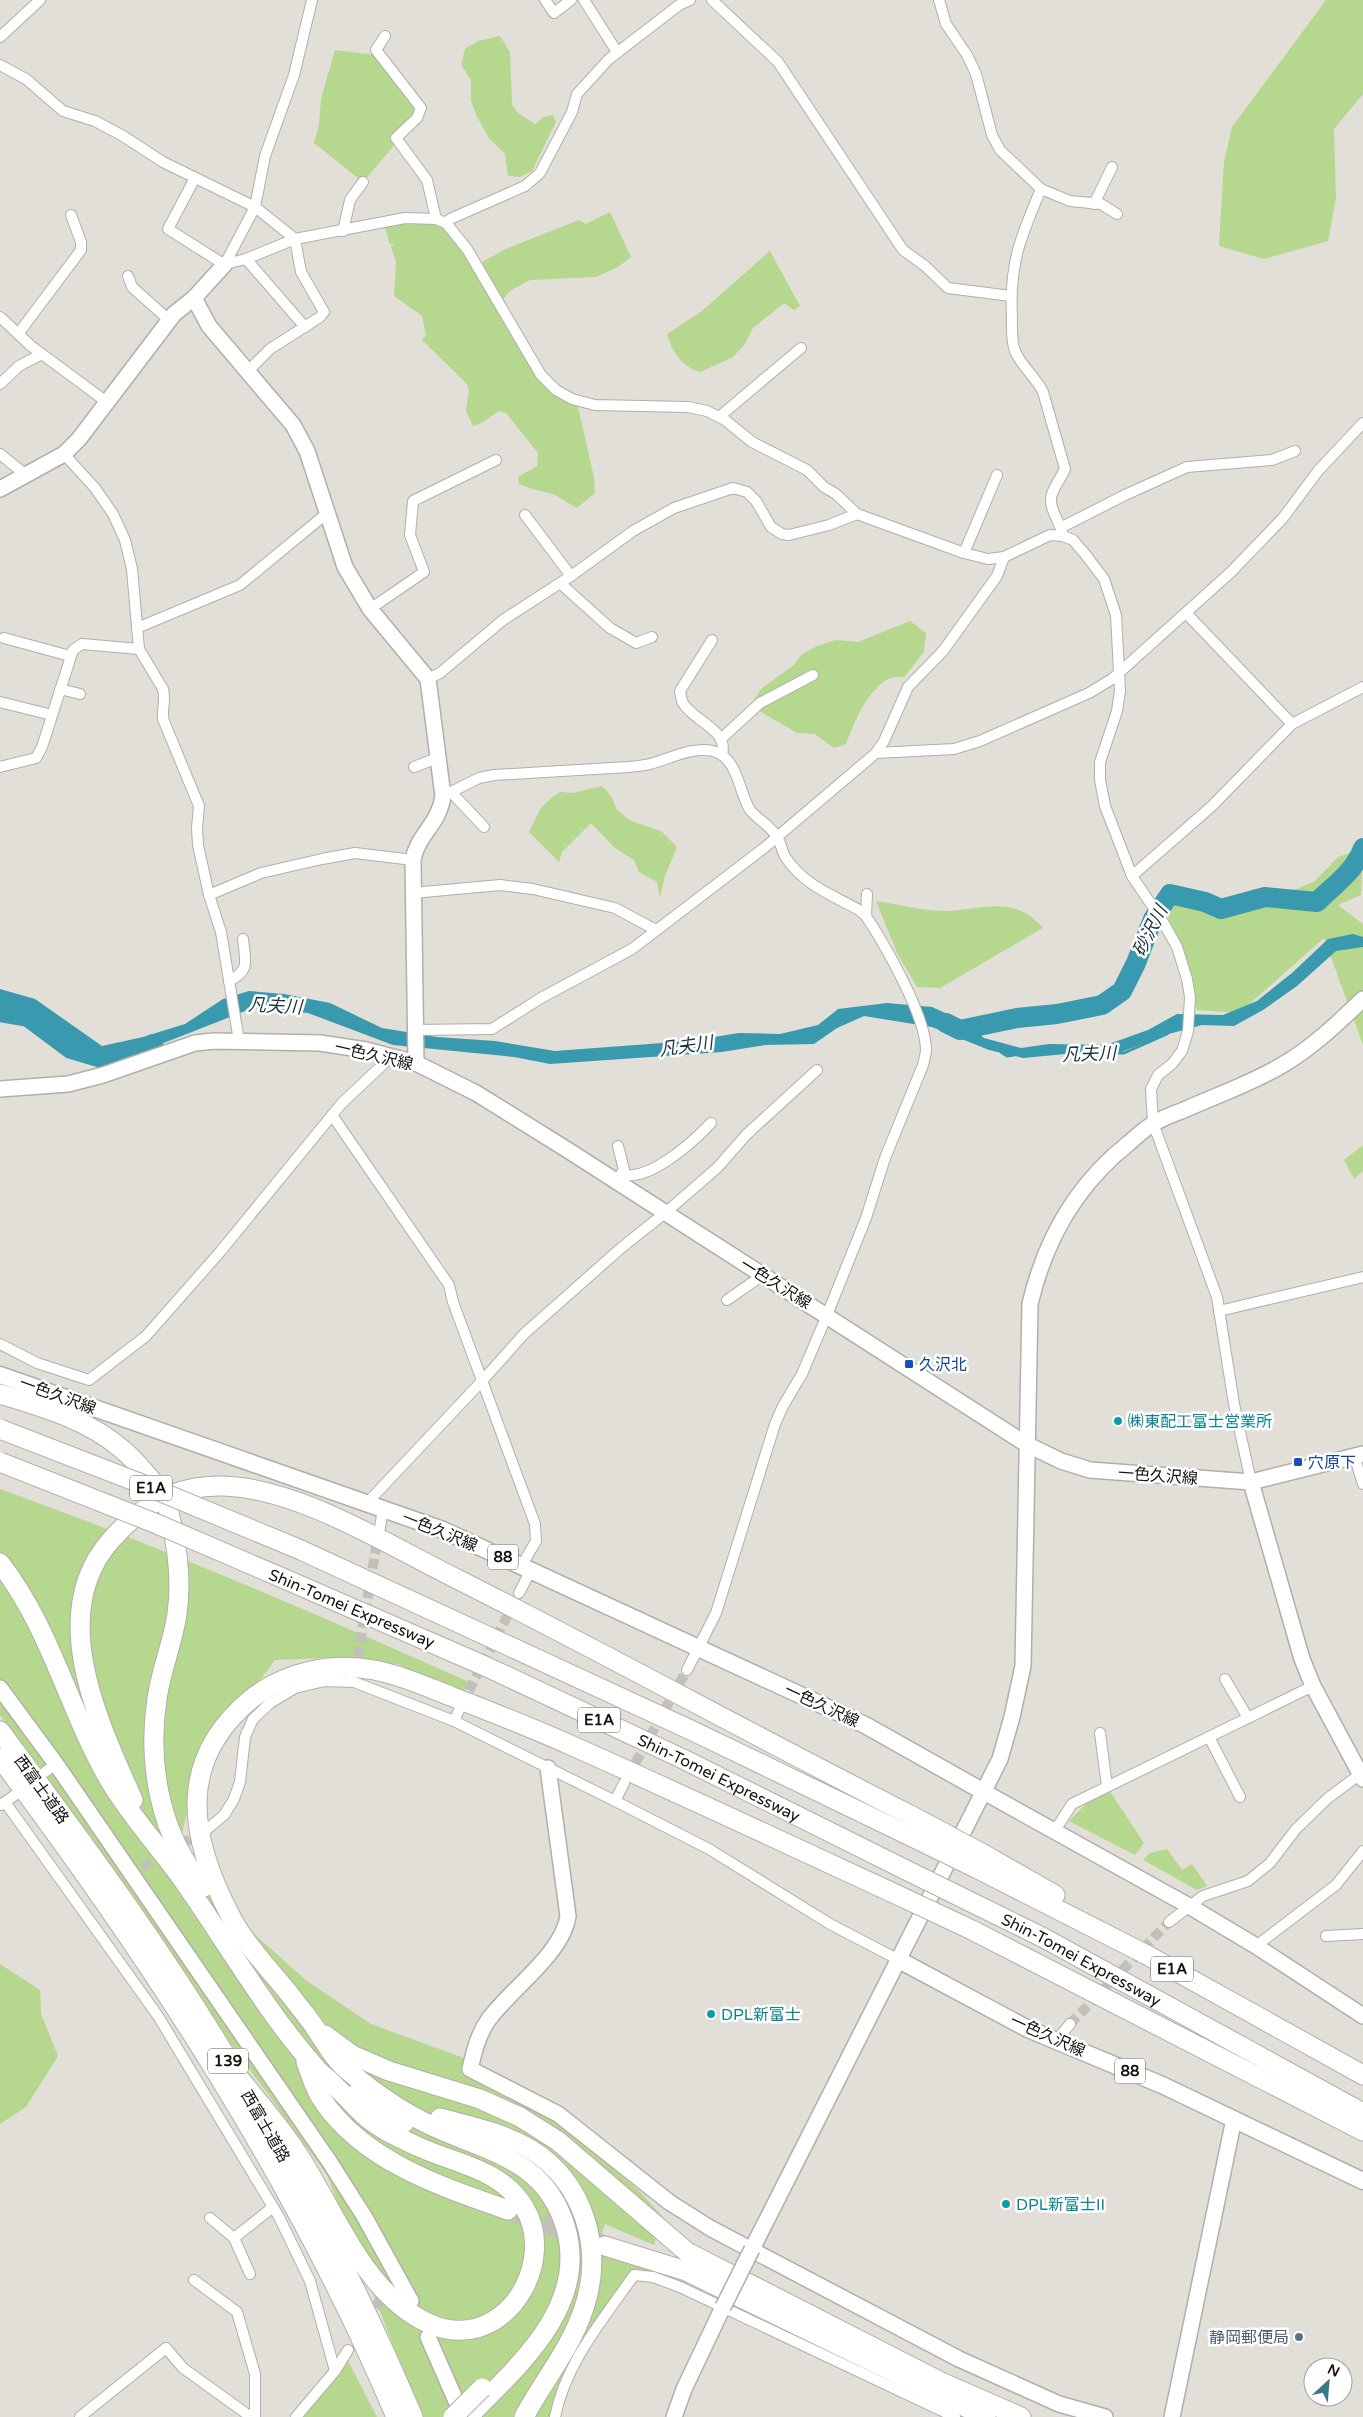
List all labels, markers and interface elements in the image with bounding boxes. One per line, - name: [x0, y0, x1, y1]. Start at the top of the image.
- water label: 砂沢川: [1128, 900, 1173, 960]
- water label: 凡夫川: [247, 994, 305, 1019]
- water label: 凡夫川: [658, 1031, 716, 1061]
- street label: 一色久沢線: [333, 1037, 415, 1075]
- water label: 凡夫川: [1062, 1042, 1118, 1066]
- street label: 一色久沢線: [736, 1254, 815, 1314]
- place label: 久沢北: [919, 1355, 967, 1375]
- marker: 久沢北: [903, 1358, 915, 1370]
- street label: 一色久沢線: [17, 1373, 99, 1419]
- place label: ㈱東配工富士営業所: [1128, 1412, 1272, 1432]
- marker: ㈱東配工富士営業所: [1112, 1415, 1124, 1427]
- place label: 穴原下: [1308, 1453, 1356, 1473]
- marker: 穴原下: [1292, 1456, 1304, 1468]
- street label: 一色久沢線: [1117, 1463, 1199, 1489]
- road number: E1A: [130, 1476, 172, 1500]
- street label: 一色久沢線: [399, 1508, 480, 1556]
- road number: 88: [488, 1544, 518, 1570]
- street label: Shin-Tomei Expressway: [266, 1565, 438, 1653]
- street label: 一色久沢線: [781, 1680, 862, 1732]
- road number: E1A: [578, 1708, 620, 1732]
- street label: Shin-Tomei Expressway: [634, 1730, 803, 1827]
- street label: 西富士道路: [10, 1751, 73, 1828]
- street label: Shin-Tomei Expressway: [998, 1910, 1165, 2011]
- road number: E1A: [1151, 1956, 1193, 1982]
- place label: DPL新富士: [721, 2005, 801, 2025]
- marker: DPL新富士: [705, 2008, 717, 2020]
- street label: 一色久沢線: [1007, 2011, 1088, 2061]
- road number: 139: [208, 2048, 248, 2074]
- road number: 88: [1115, 2058, 1145, 2084]
- street label: 西富士道路: [236, 2087, 294, 2166]
- place label: DPL新富士II: [1016, 2195, 1105, 2215]
- marker: DPL新富士II: [1000, 2198, 1012, 2210]
- place label: 静岡郵便局: [1209, 2328, 1289, 2348]
- marker: 静岡郵便局: [1293, 2331, 1305, 2343]
- north arrow: [1303, 2357, 1353, 2407]
- text: N: [1325, 2361, 1342, 2381]

